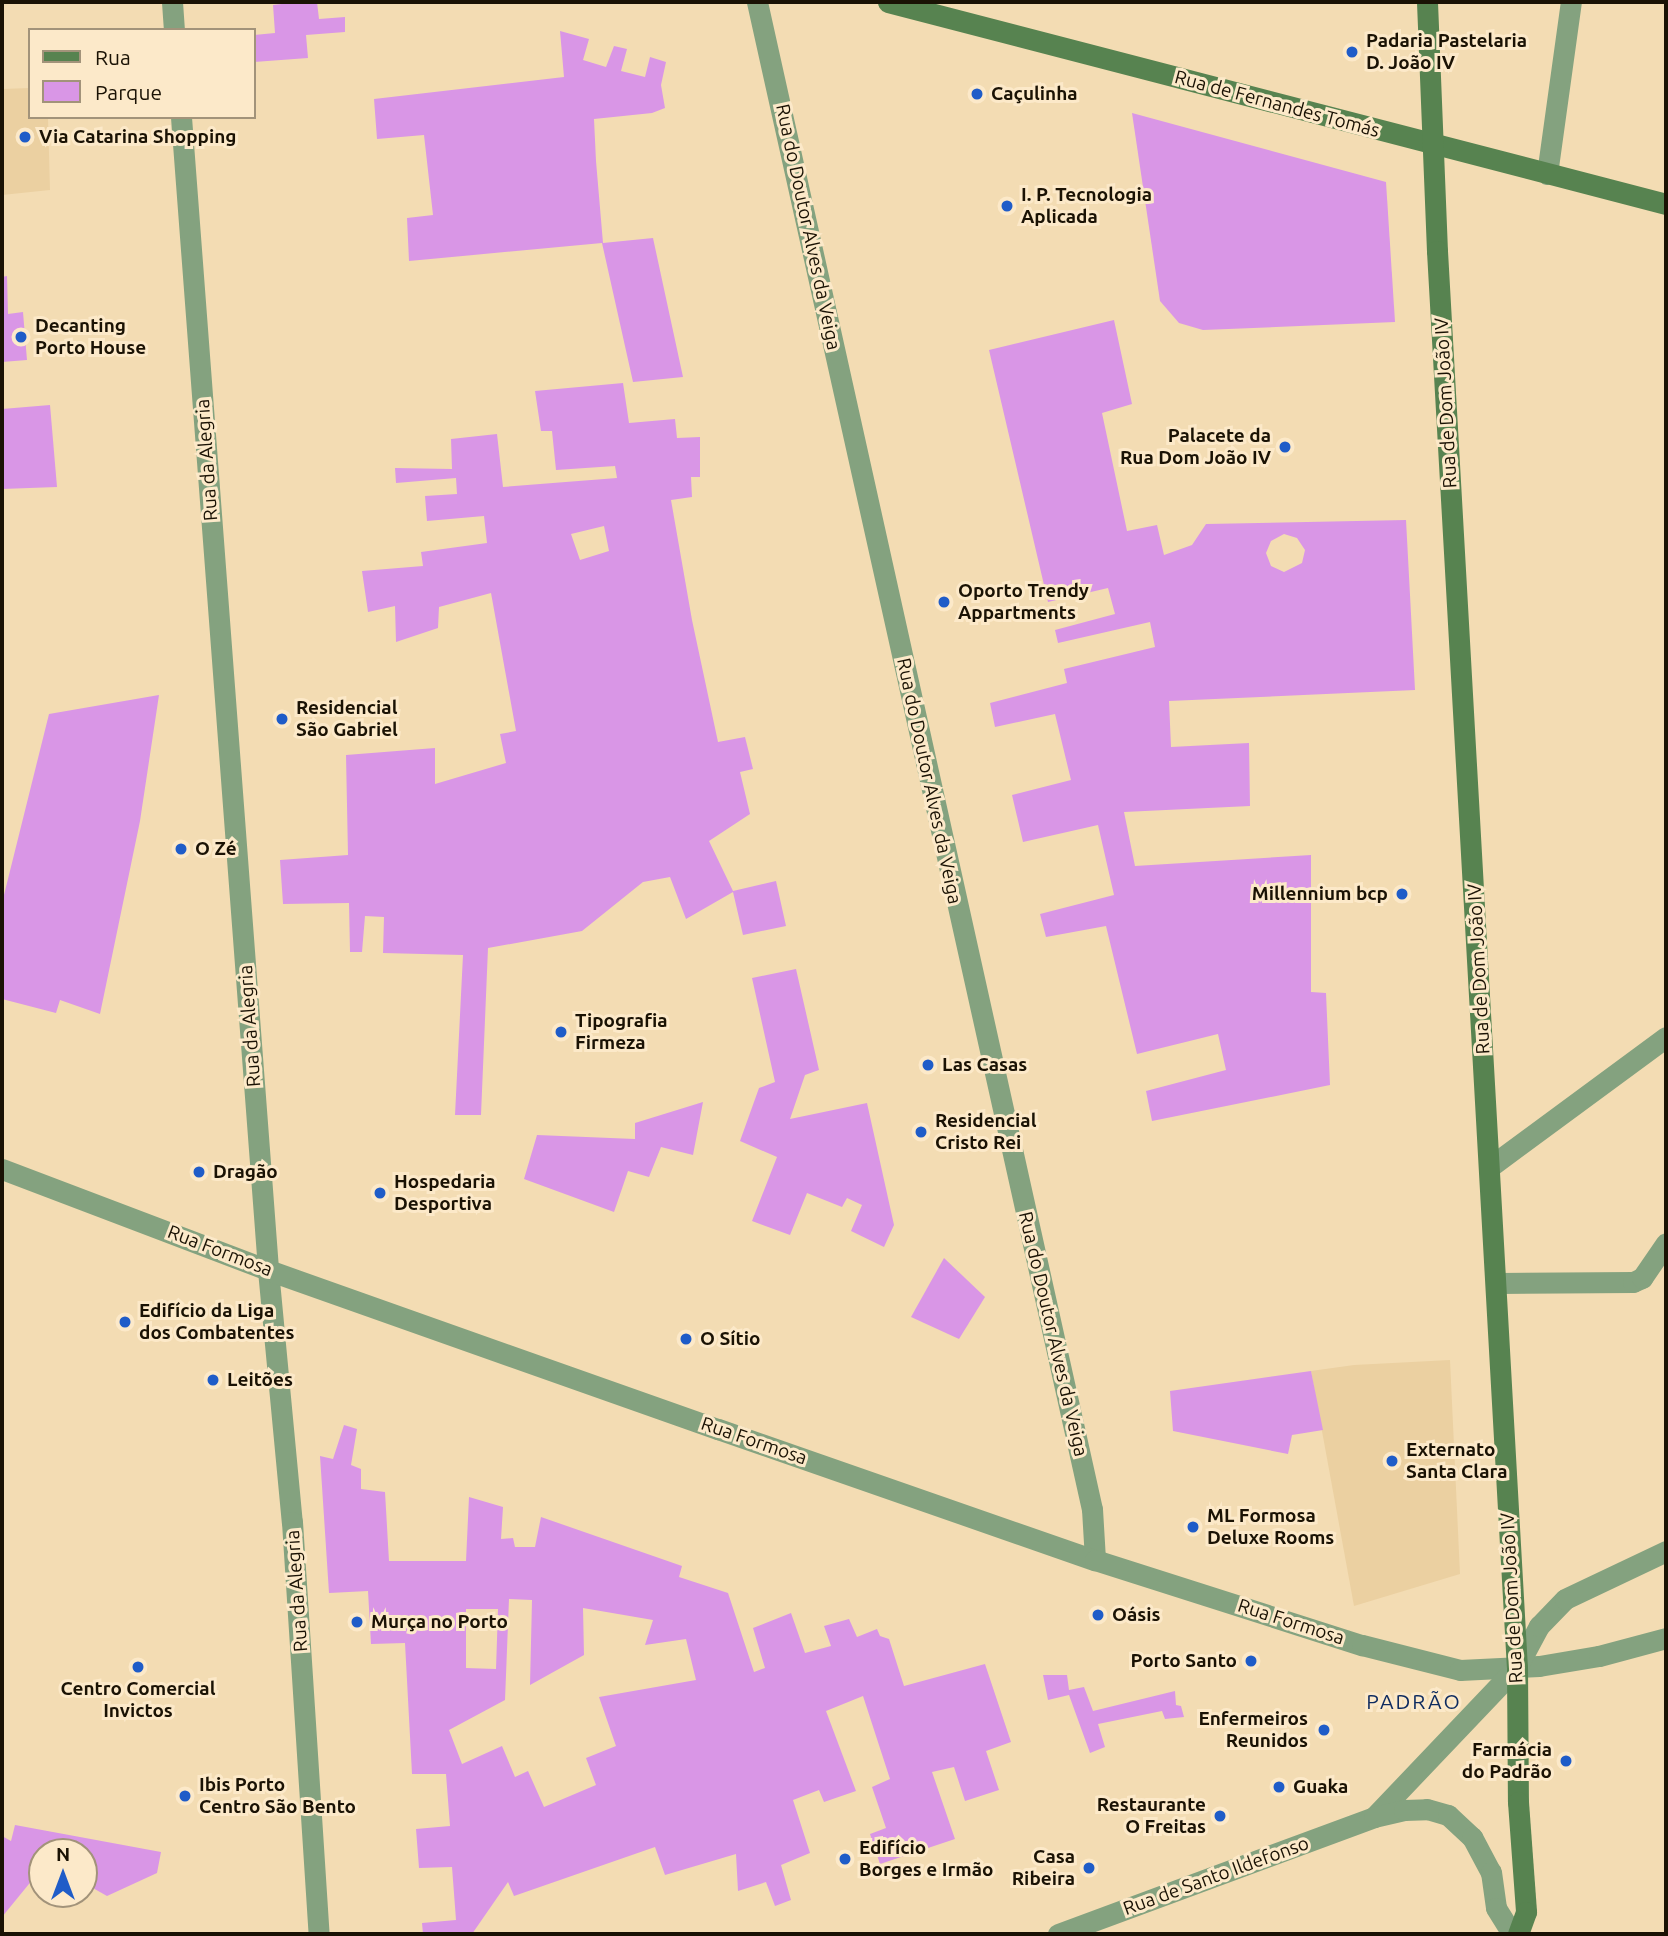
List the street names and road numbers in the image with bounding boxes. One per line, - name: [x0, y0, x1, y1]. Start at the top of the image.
- street label: Rua de Fernandes Tomás: [1172, 66, 1382, 142]
- street label: Rua do Doutor Alves da Veiga: [771, 102, 845, 352]
- street label: Rua de Dom João IV: [1430, 317, 1462, 489]
- street label: Rua da Alegria: [191, 398, 223, 522]
- street label: Rua do Doutor Alves da Veiga: [892, 656, 966, 906]
- street label: Rua de Dom João IV: [1463, 883, 1495, 1055]
- street label: Rua da Alegria: [234, 964, 266, 1088]
- street label: Rua do Doutor Alves da Veiga: [1014, 1209, 1092, 1459]
- street label: Rua Formosa: [164, 1221, 276, 1281]
- street label: Rua Formosa: [698, 1412, 810, 1470]
- street label: Rua de Dom João IV: [1496, 1512, 1528, 1684]
- street label: Rua da Alegria: [281, 1529, 313, 1653]
- street label: Rua Formosa: [1235, 1594, 1347, 1650]
- street label: Rua de Santo Ildefonso: [1120, 1832, 1312, 1920]

